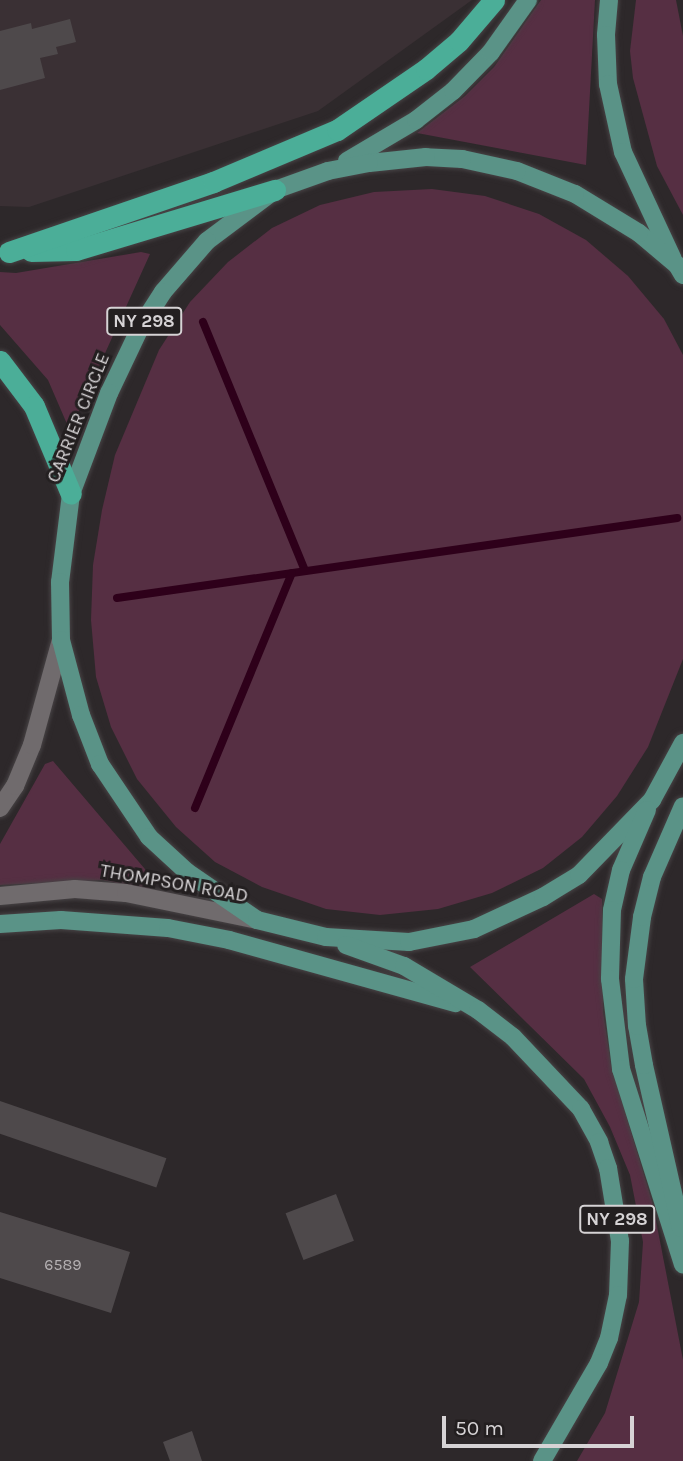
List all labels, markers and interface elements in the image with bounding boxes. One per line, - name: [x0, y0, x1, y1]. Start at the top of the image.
- road number: NY 298: [106, 306, 182, 335]
- street label: CARRIER CIRCLE: [43, 350, 115, 486]
- street label: THOMPSON ROAD: [98, 860, 250, 908]
- road number: NY 298: [578, 1204, 656, 1234]
- house number: 6589: [44, 1255, 82, 1275]
- scale bar: [445, 1402, 638, 1446]
- text: 50 m: [455, 1416, 504, 1440]

